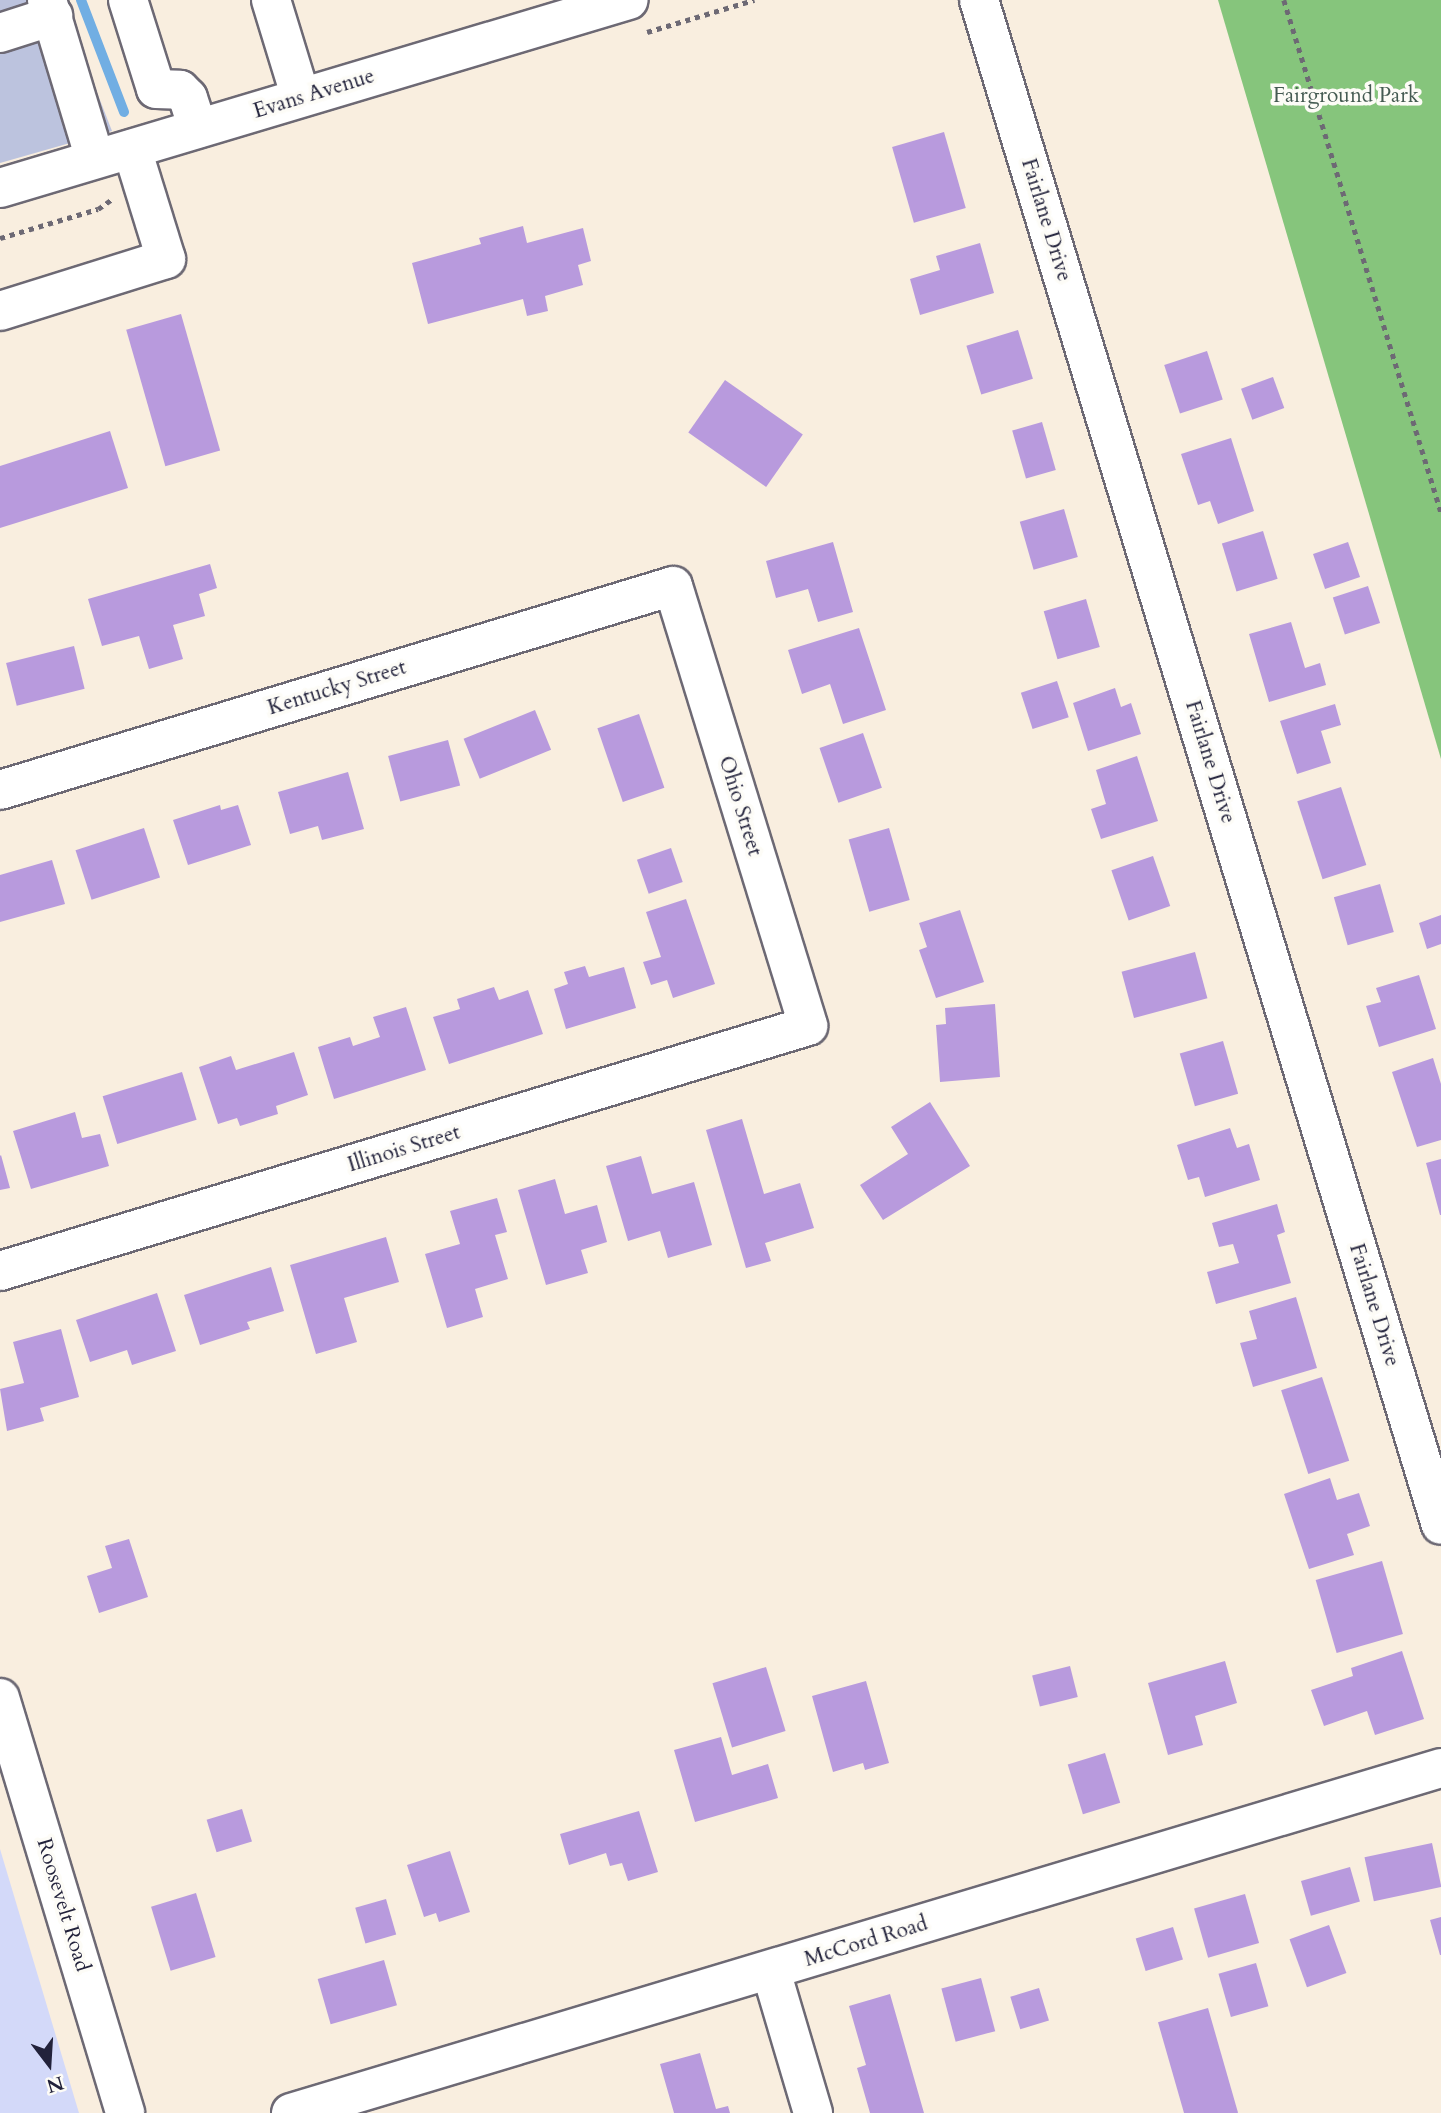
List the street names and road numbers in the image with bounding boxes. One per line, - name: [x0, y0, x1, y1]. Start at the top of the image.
- street label: Evans Avenue: [250, 64, 378, 124]
- street label: Fairlane Drive: [1015, 156, 1077, 284]
- street label: Kentucky Street: [265, 655, 409, 721]
- street label: Fairlane Drive: [1179, 698, 1241, 826]
- street label: Ohio Street: [713, 753, 767, 859]
- street label: Illinois Street: [345, 1120, 463, 1178]
- street label: Fairlane Drive: [1343, 1241, 1405, 1369]
- street label: Roosevelt Road: [31, 1835, 95, 1975]
- street label: McCord Road: [801, 1911, 931, 1973]

